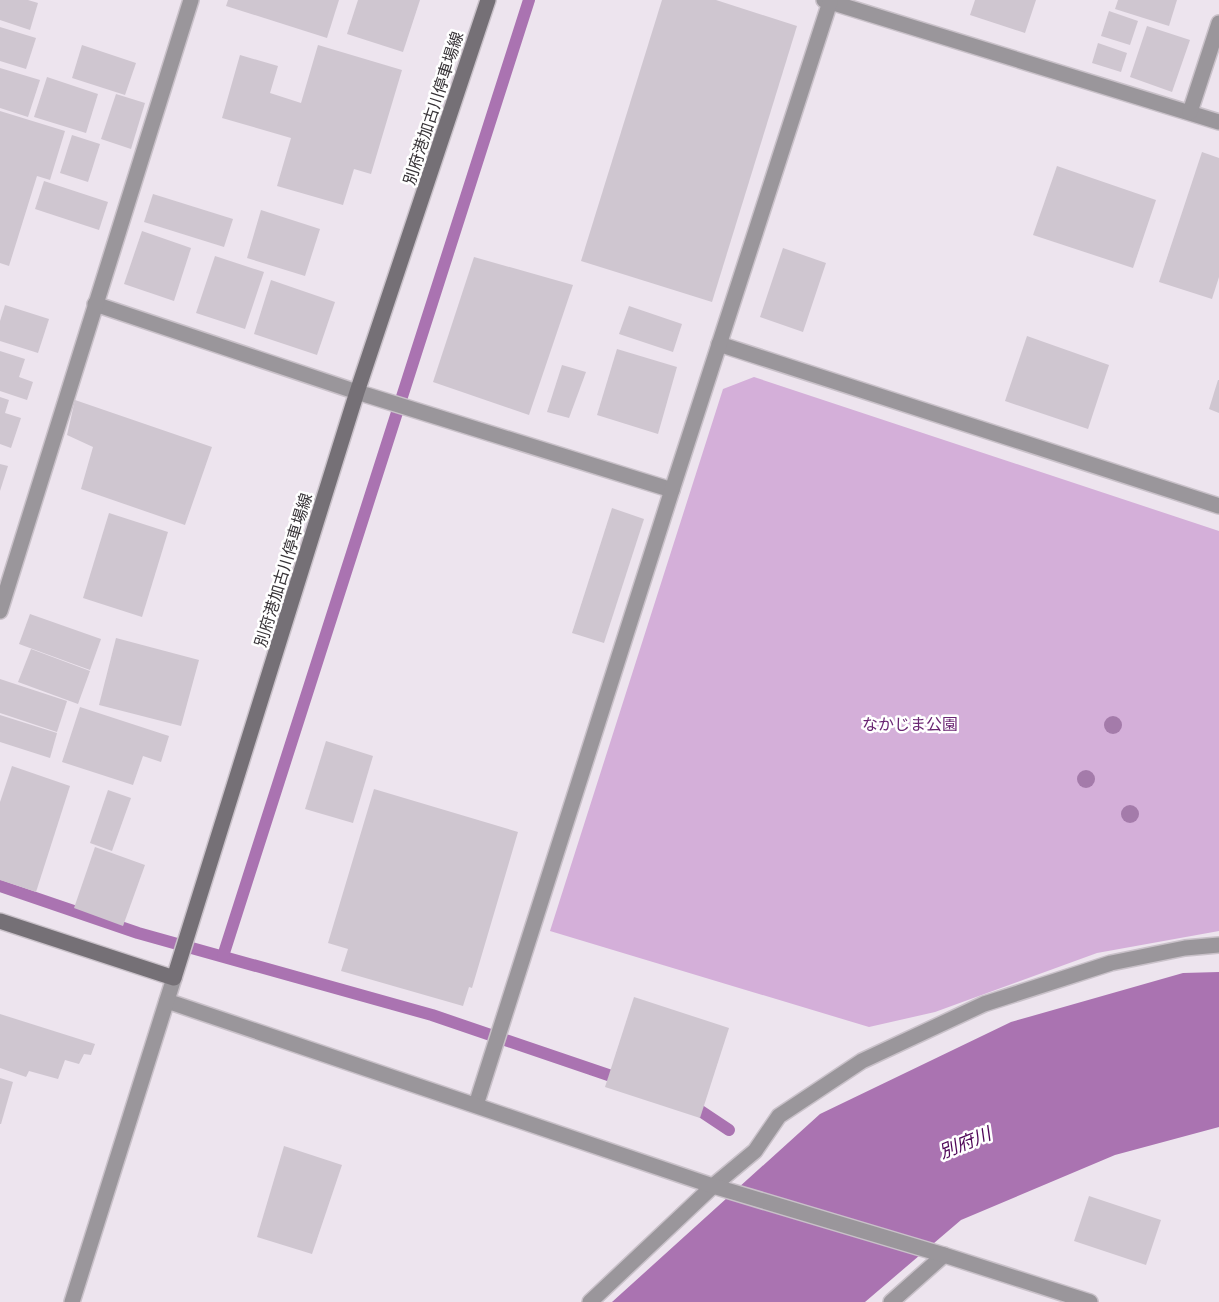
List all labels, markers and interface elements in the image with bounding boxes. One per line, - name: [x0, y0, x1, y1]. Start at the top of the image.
- street label: 別府港加古川停車場線: [398, 29, 468, 187]
- street label: 別府港加古川停車場線: [249, 490, 317, 650]
- park label: なかじま公園: [862, 713, 958, 735]
- water label: 別府川: [935, 1120, 996, 1163]

